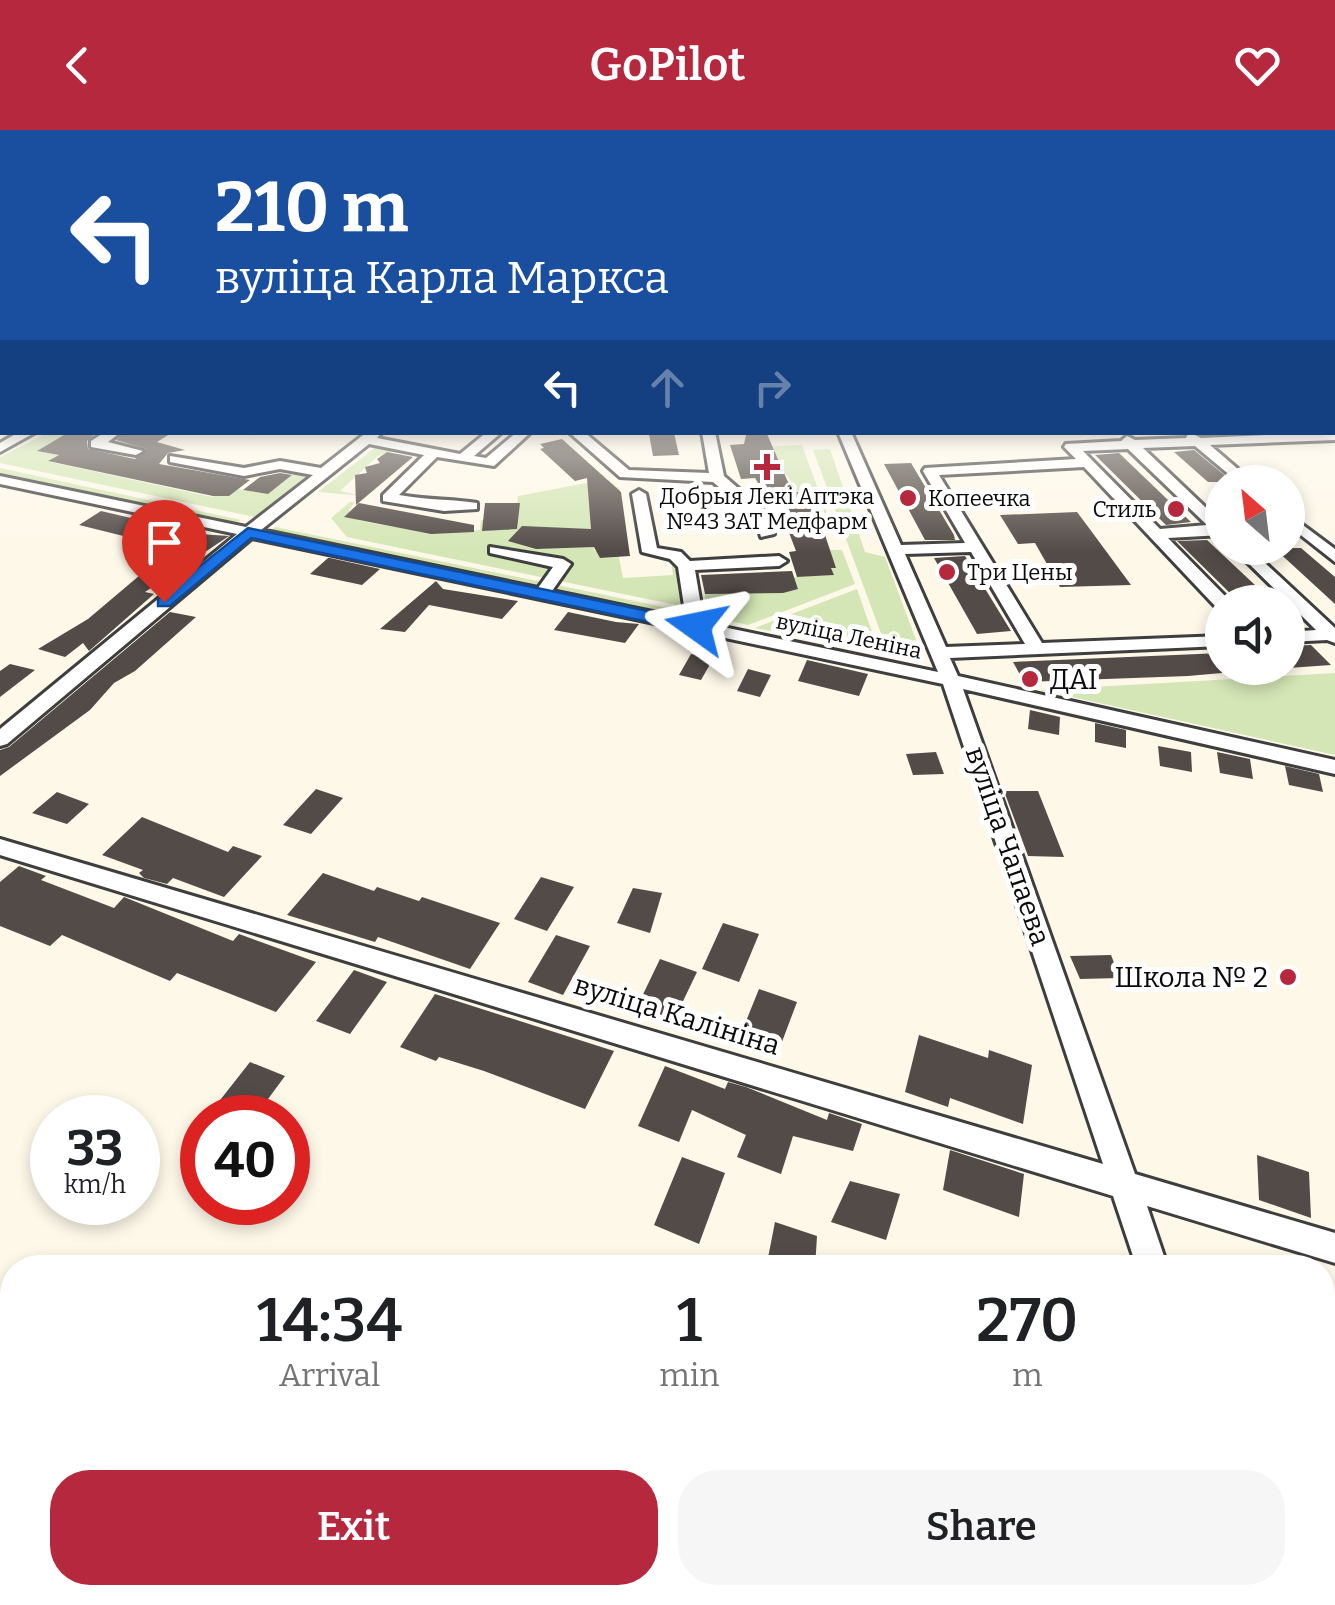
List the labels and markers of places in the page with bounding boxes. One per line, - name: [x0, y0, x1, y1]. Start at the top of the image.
- marker: Добрыя Лекі Аптэка №43 ЗАТ Медфарм: [756, 456, 778, 478]
- place label: Добрыя Лекі Аптэка №43 ЗАТ Медфарм: [660, 483, 874, 535]
- place label: Копеечка: [928, 485, 1031, 512]
- marker: Копеечка: [897, 487, 919, 509]
- place label: Стиль: [1093, 496, 1156, 523]
- marker: Стиль: [1165, 498, 1187, 520]
- pin: [122, 500, 207, 603]
- place label: Три Цены: [967, 559, 1072, 586]
- marker: Три Цены: [936, 561, 958, 583]
- place label: ДАІ: [1050, 663, 1098, 696]
- marker: ДАІ: [1019, 668, 1041, 690]
- place label: Школа № 2: [1114, 961, 1268, 994]
- marker: Школа № 2: [1277, 966, 1299, 988]

